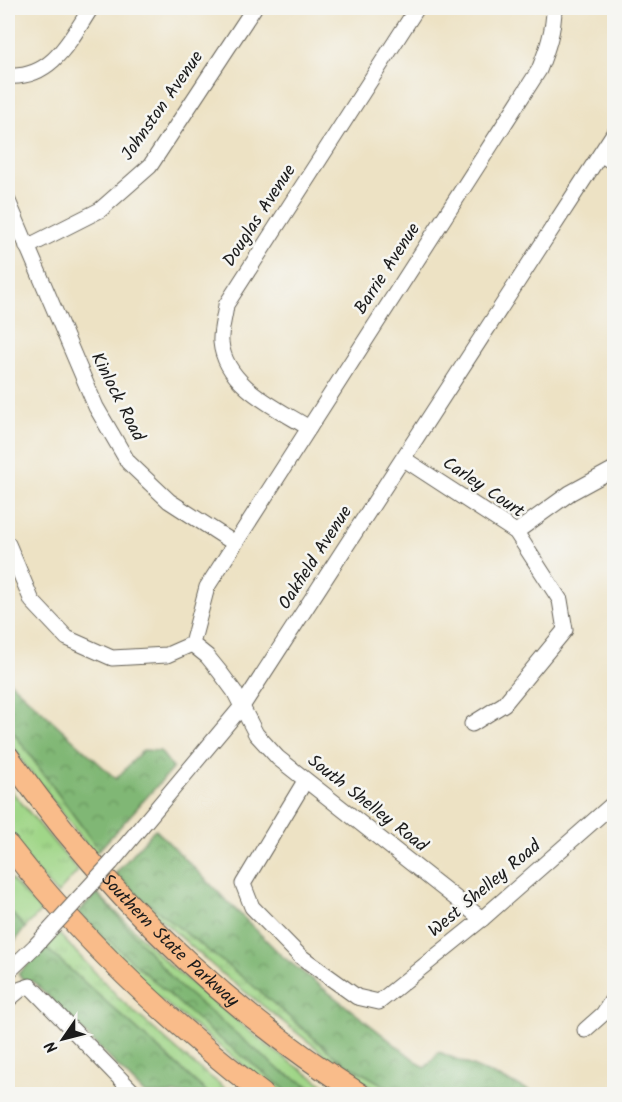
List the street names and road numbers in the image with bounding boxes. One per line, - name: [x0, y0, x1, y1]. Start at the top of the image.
- street label: Johnston Avenue: [114, 45, 212, 167]
- street label: Douglas Avenue: [216, 159, 304, 273]
- street label: Barrie Avenue: [347, 217, 429, 321]
- street label: Kinlock Road: [82, 347, 152, 448]
- street label: Carley Court: [436, 450, 531, 527]
- street label: Oakfield Avenue: [271, 500, 361, 616]
- street label: South Shelley Road: [300, 748, 434, 861]
- street label: West Shelley Road: [422, 832, 549, 945]
- street label: Southern State Parkway: [94, 867, 246, 1015]

